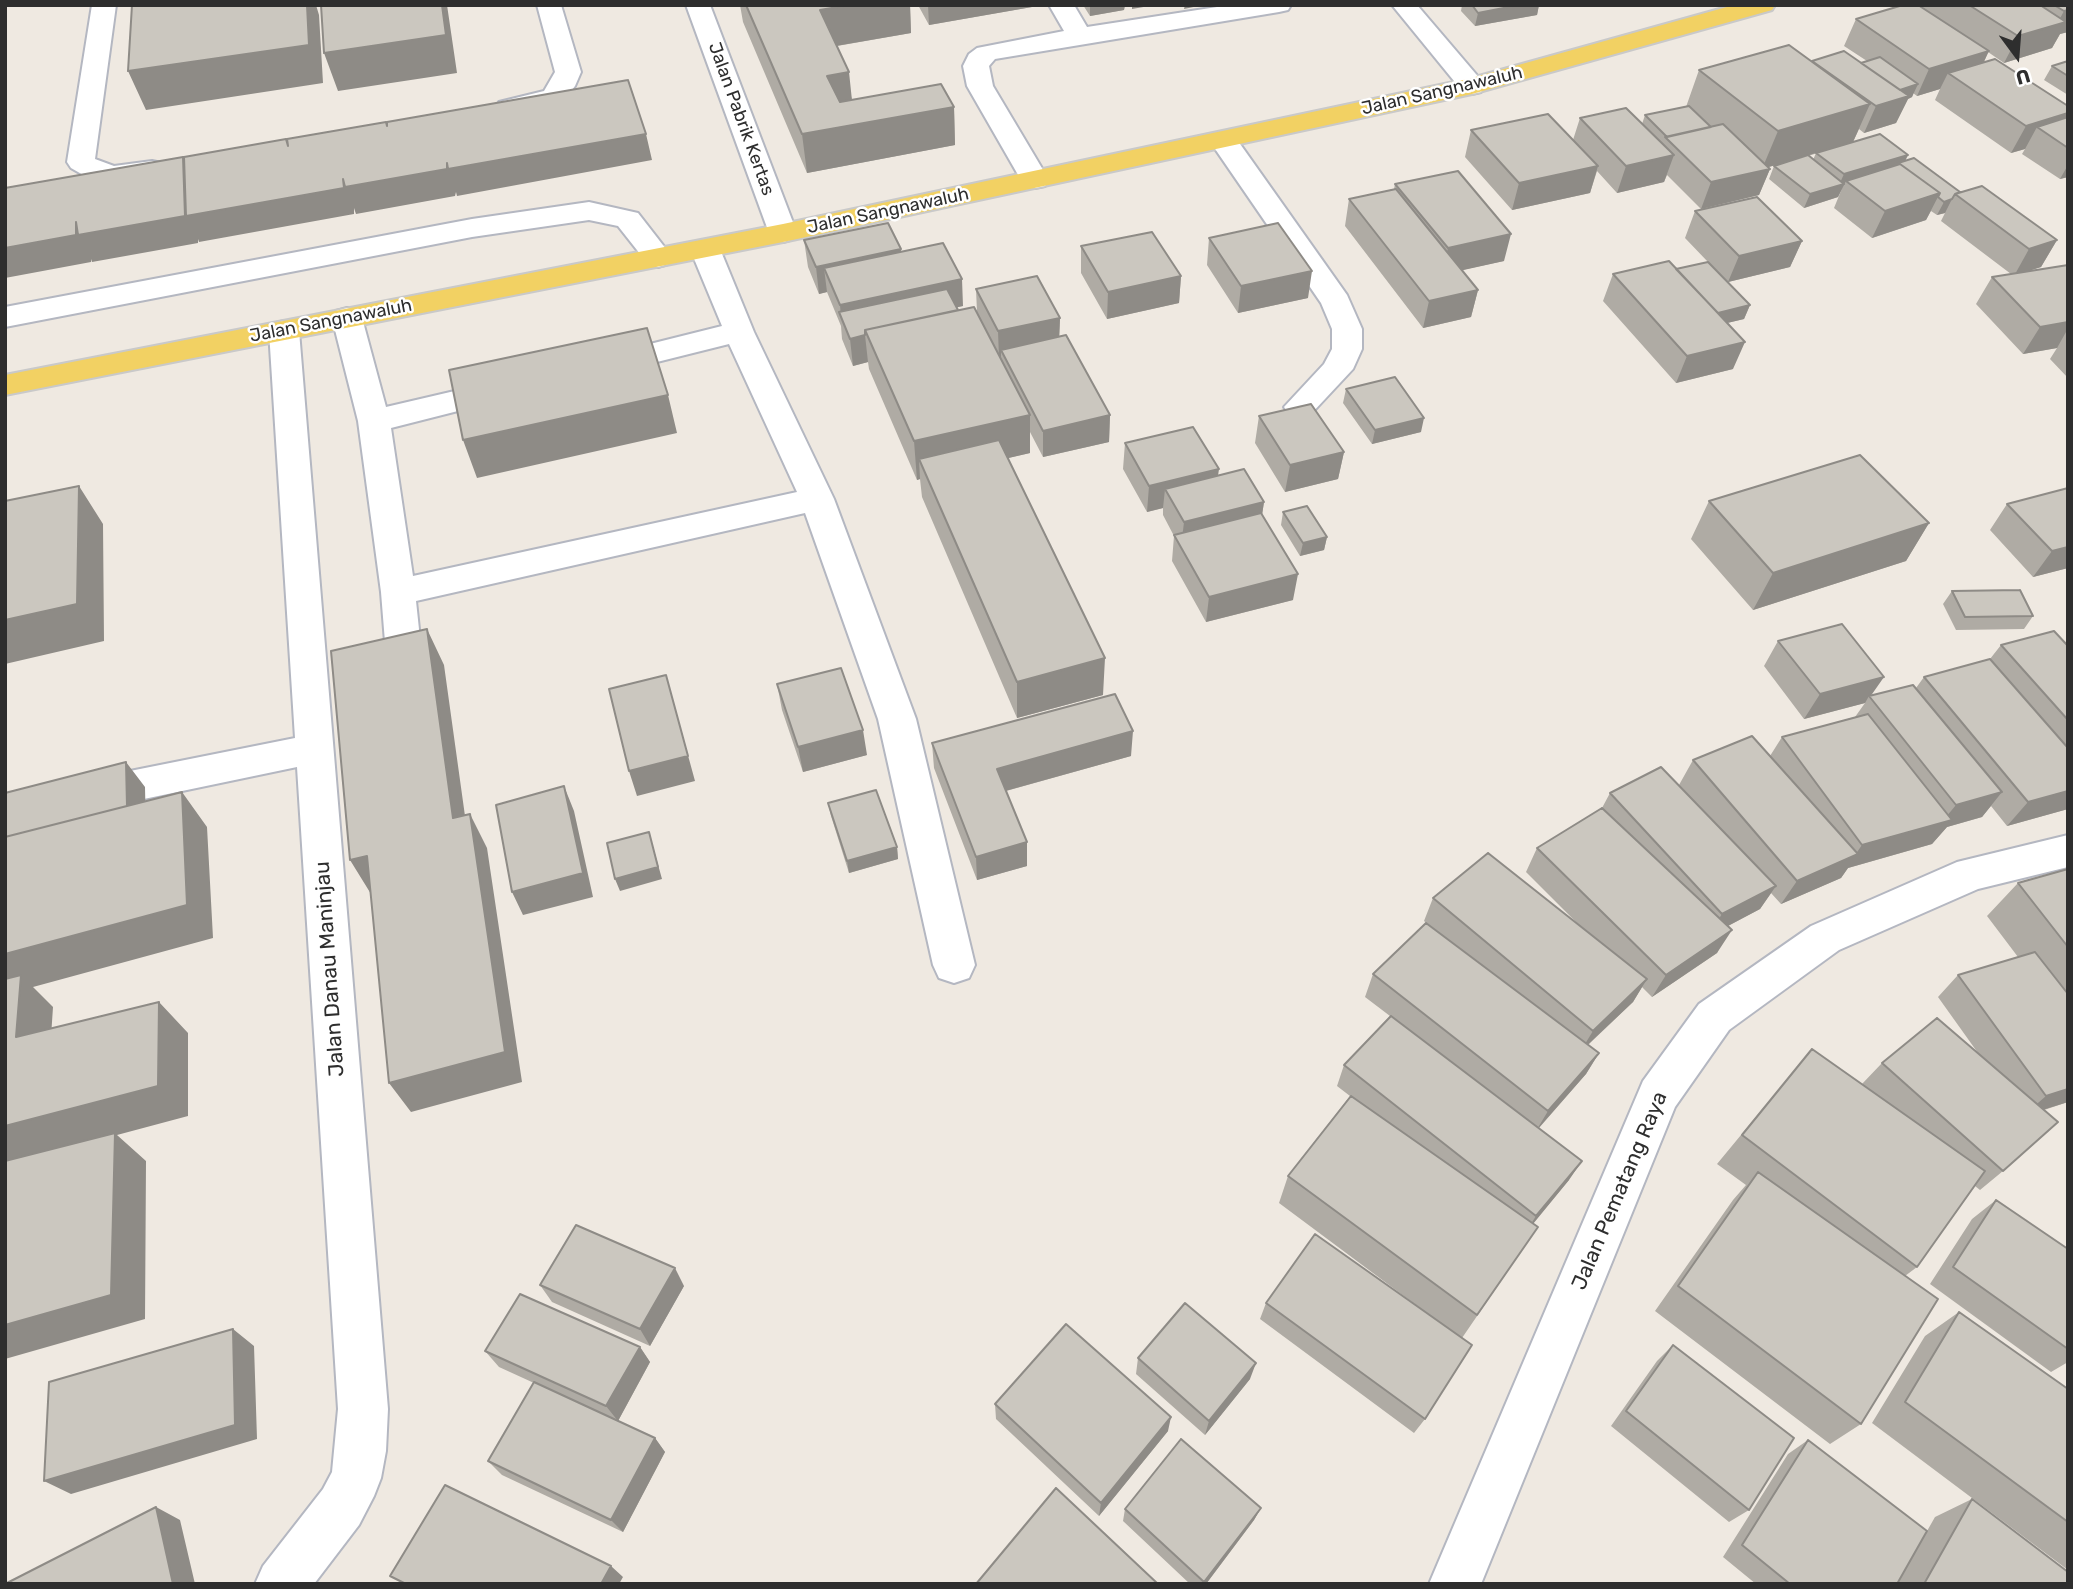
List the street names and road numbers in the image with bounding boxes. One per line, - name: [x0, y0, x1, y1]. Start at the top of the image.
- street label: Jalan Pabrik Kertas: [703, 40, 779, 198]
- street label: Jalan Sangnawaluh: [1359, 62, 1525, 120]
- street label: Jalan Sangnawaluh: [805, 183, 971, 239]
- street label: Jalan Sangnawaluh: [248, 295, 414, 347]
- street label: Jalan Danau Maninjau: [310, 860, 350, 1078]
- street label: Jalan Pematang Raya: [1567, 1088, 1673, 1294]

